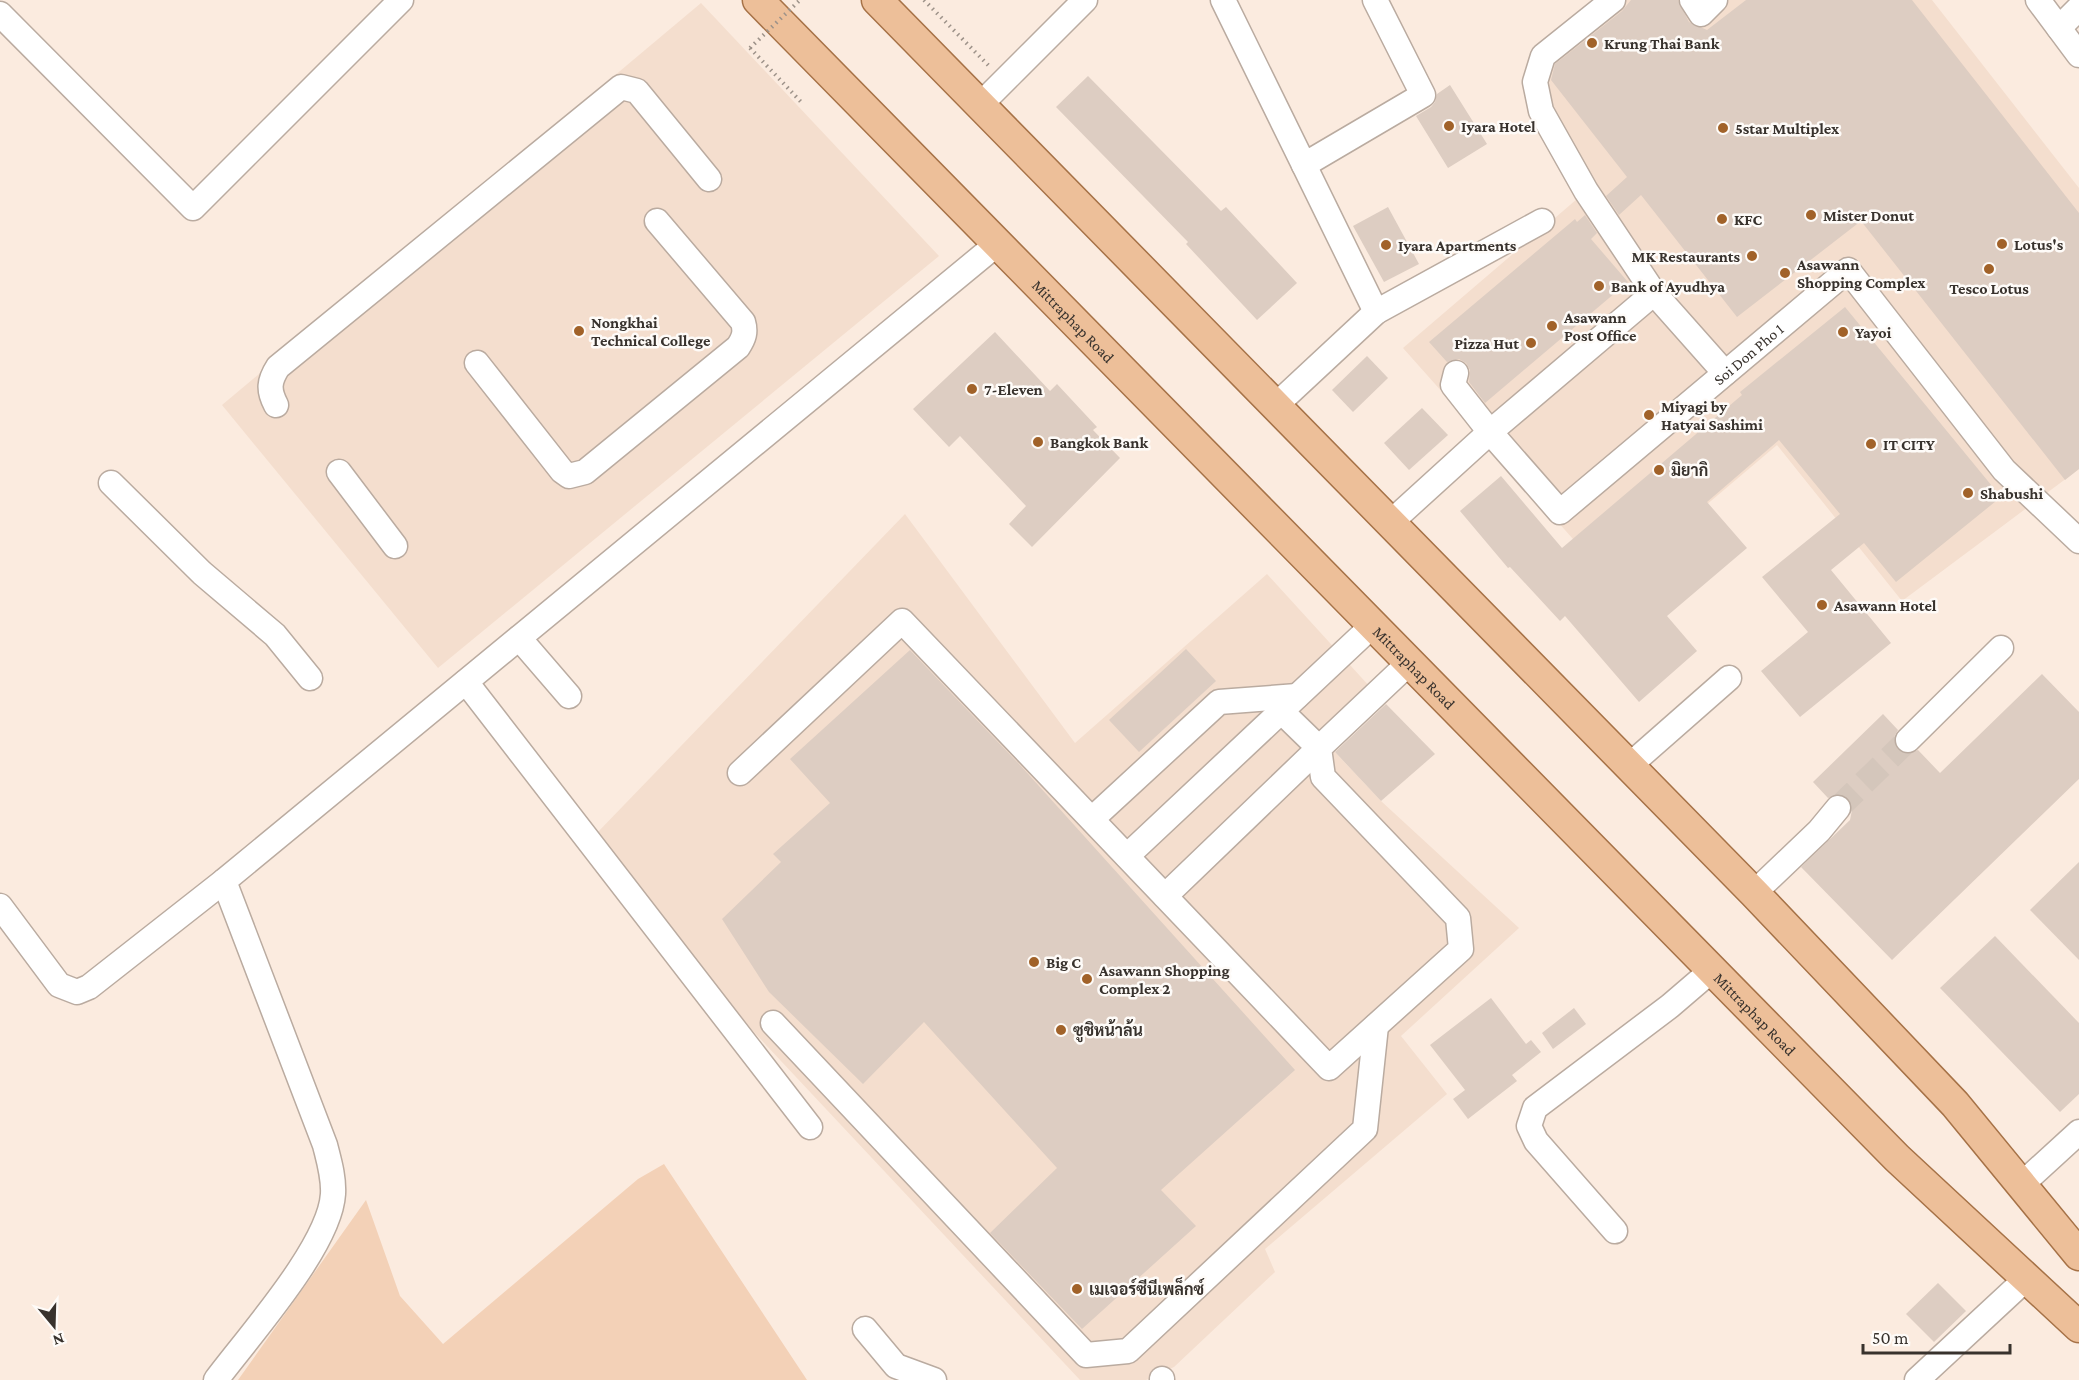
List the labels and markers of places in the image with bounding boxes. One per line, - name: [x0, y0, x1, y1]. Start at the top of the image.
- place label: Krung Thai Bank: [1604, 35, 1720, 52]
- marker: Krung Thai Bank: [1585, 36, 1599, 50]
- place label: Iyara Hotel: [1461, 118, 1536, 135]
- marker: Iyara Hotel: [1442, 119, 1456, 133]
- place label: 5star Multiplex: [1735, 120, 1840, 137]
- marker: 5star Multiplex: [1716, 121, 1730, 135]
- place label: Mister Donut: [1823, 207, 1914, 224]
- marker: Mister Donut: [1804, 208, 1818, 222]
- place label: KFC: [1734, 211, 1762, 228]
- marker: KFC: [1715, 212, 1729, 226]
- place label: Lotus's: [2014, 236, 2064, 253]
- place label: Iyara Apartments: [1398, 237, 1517, 254]
- marker: Lotus's: [1995, 237, 2009, 251]
- marker: Iyara Apartments: [1379, 238, 1393, 252]
- place label: MK Restaurants: [1632, 248, 1740, 265]
- marker: MK Restaurants: [1745, 249, 1759, 263]
- place label: Asawann Shopping Complex: [1796, 256, 1926, 291]
- marker: Tesco Lotus: [1982, 262, 1996, 276]
- marker: Asawann Shopping Complex: [1778, 266, 1792, 280]
- place label: Bank of Ayudhya: [1611, 278, 1725, 295]
- marker: Bank of Ayudhya: [1592, 279, 1606, 293]
- place label: Tesco Lotus: [1949, 280, 2029, 297]
- place label: Asawann Post Office: [1563, 309, 1637, 344]
- place label: Nongkhai Technical College: [591, 314, 711, 349]
- marker: Asawann Post Office: [1545, 319, 1559, 333]
- marker: Nongkhai Technical College: [572, 324, 586, 338]
- place label: Yayoi: [1855, 324, 1892, 341]
- marker: Yayoi: [1836, 325, 1850, 339]
- place label: Pizza Hut: [1454, 335, 1519, 352]
- marker: Pizza Hut: [1524, 336, 1538, 350]
- place label: 7-Eleven: [984, 381, 1043, 398]
- marker: 7-Eleven: [965, 382, 979, 396]
- place label: Miyagi by Hatyai Sashimi: [1661, 398, 1763, 433]
- marker: Miyagi by Hatyai Sashimi: [1642, 408, 1656, 422]
- place label: Bangkok Bank: [1050, 434, 1148, 451]
- marker: Bangkok Bank: [1031, 435, 1045, 449]
- place label: IT CITY: [1883, 436, 1936, 453]
- marker: IT CITY: [1864, 437, 1878, 451]
- place label: มิยากิ: [1671, 460, 1708, 479]
- marker: มิยากิ: [1652, 463, 1666, 477]
- place label: Shabushi: [1980, 485, 2043, 502]
- marker: Shabushi: [1961, 486, 1975, 500]
- place label: Asawann Hotel: [1833, 597, 1937, 614]
- marker: Asawann Hotel: [1815, 598, 1829, 612]
- place label: Big C: [1046, 954, 1081, 971]
- marker: Big C: [1027, 955, 1041, 969]
- place label: Asawann Shopping Complex 2: [1098, 962, 1230, 997]
- marker: Asawann Shopping Complex 2: [1080, 972, 1094, 986]
- place label: ซูชิหน้าล้น: [1073, 1019, 1143, 1043]
- marker: ซูชิหน้าล้น: [1054, 1023, 1068, 1037]
- place label: เมเจอร์ซีนีเพล็กซ์: [1089, 1276, 1205, 1298]
- marker: เมเจอร์ซีนีเพล็กซ์: [1070, 1282, 1084, 1296]

